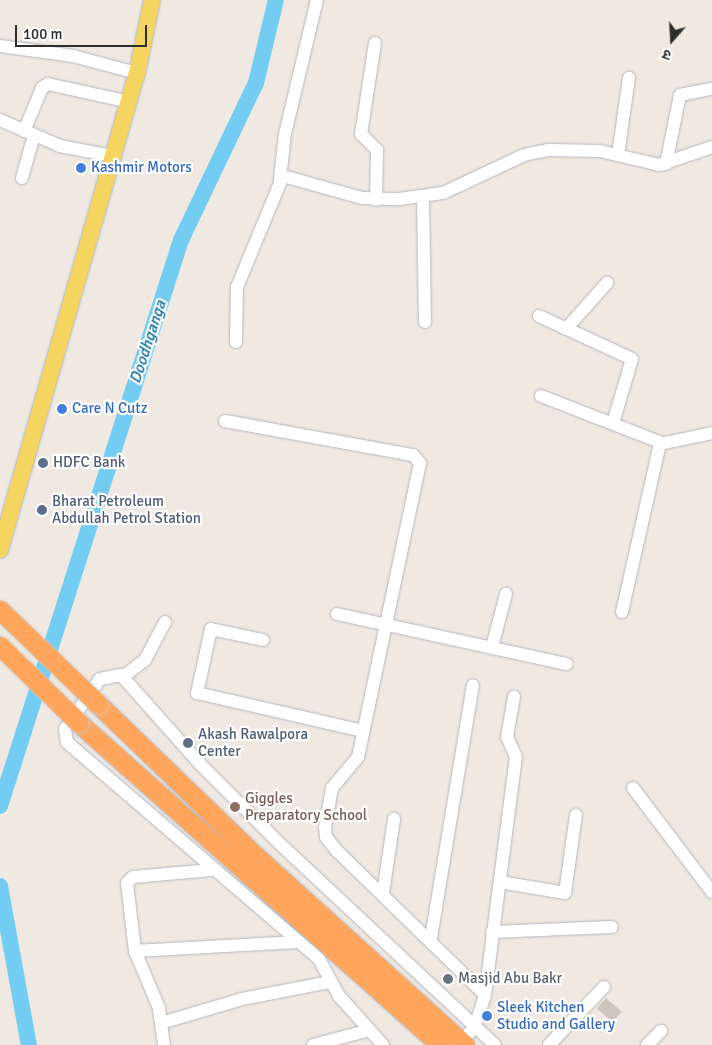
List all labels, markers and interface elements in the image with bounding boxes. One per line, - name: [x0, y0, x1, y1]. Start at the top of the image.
- scale bar: [18, 15, 150, 47]
- north arrow: [647, 15, 697, 65]
- text: 100 m: [23, 25, 63, 43]
- text: उ: [660, 45, 674, 64]
- place label: Kashmir Motors: [91, 159, 192, 177]
- marker: Kashmir Motors: [75, 162, 87, 174]
- water label: Doodhganga: [126, 298, 170, 386]
- place label: Care N Cutz: [72, 400, 147, 418]
- marker: Care N Cutz: [56, 403, 68, 415]
- place label: HDFC Bank: [53, 454, 125, 472]
- marker: HDFC Bank: [37, 457, 49, 469]
- place label: Bharat Petroleum Abdullah Petrol Station: [52, 492, 201, 527]
- marker: Bharat Petroleum Abdullah Petrol Station: [36, 504, 48, 516]
- place label: Akash Rawalpora Center: [198, 725, 308, 760]
- marker: Akash Rawalpora Center: [182, 737, 194, 749]
- place label: Giggles Preparatory School: [245, 789, 367, 824]
- marker: Giggles Preparatory School: [229, 801, 241, 813]
- place label: Masjid Abu Bakr: [458, 970, 562, 988]
- marker: Masjid Abu Bakr: [442, 973, 454, 985]
- place label: Sleek Kitchen Studio and Gallery: [497, 998, 615, 1033]
- marker: Sleek Kitchen Studio and Gallery: [481, 1010, 493, 1022]

